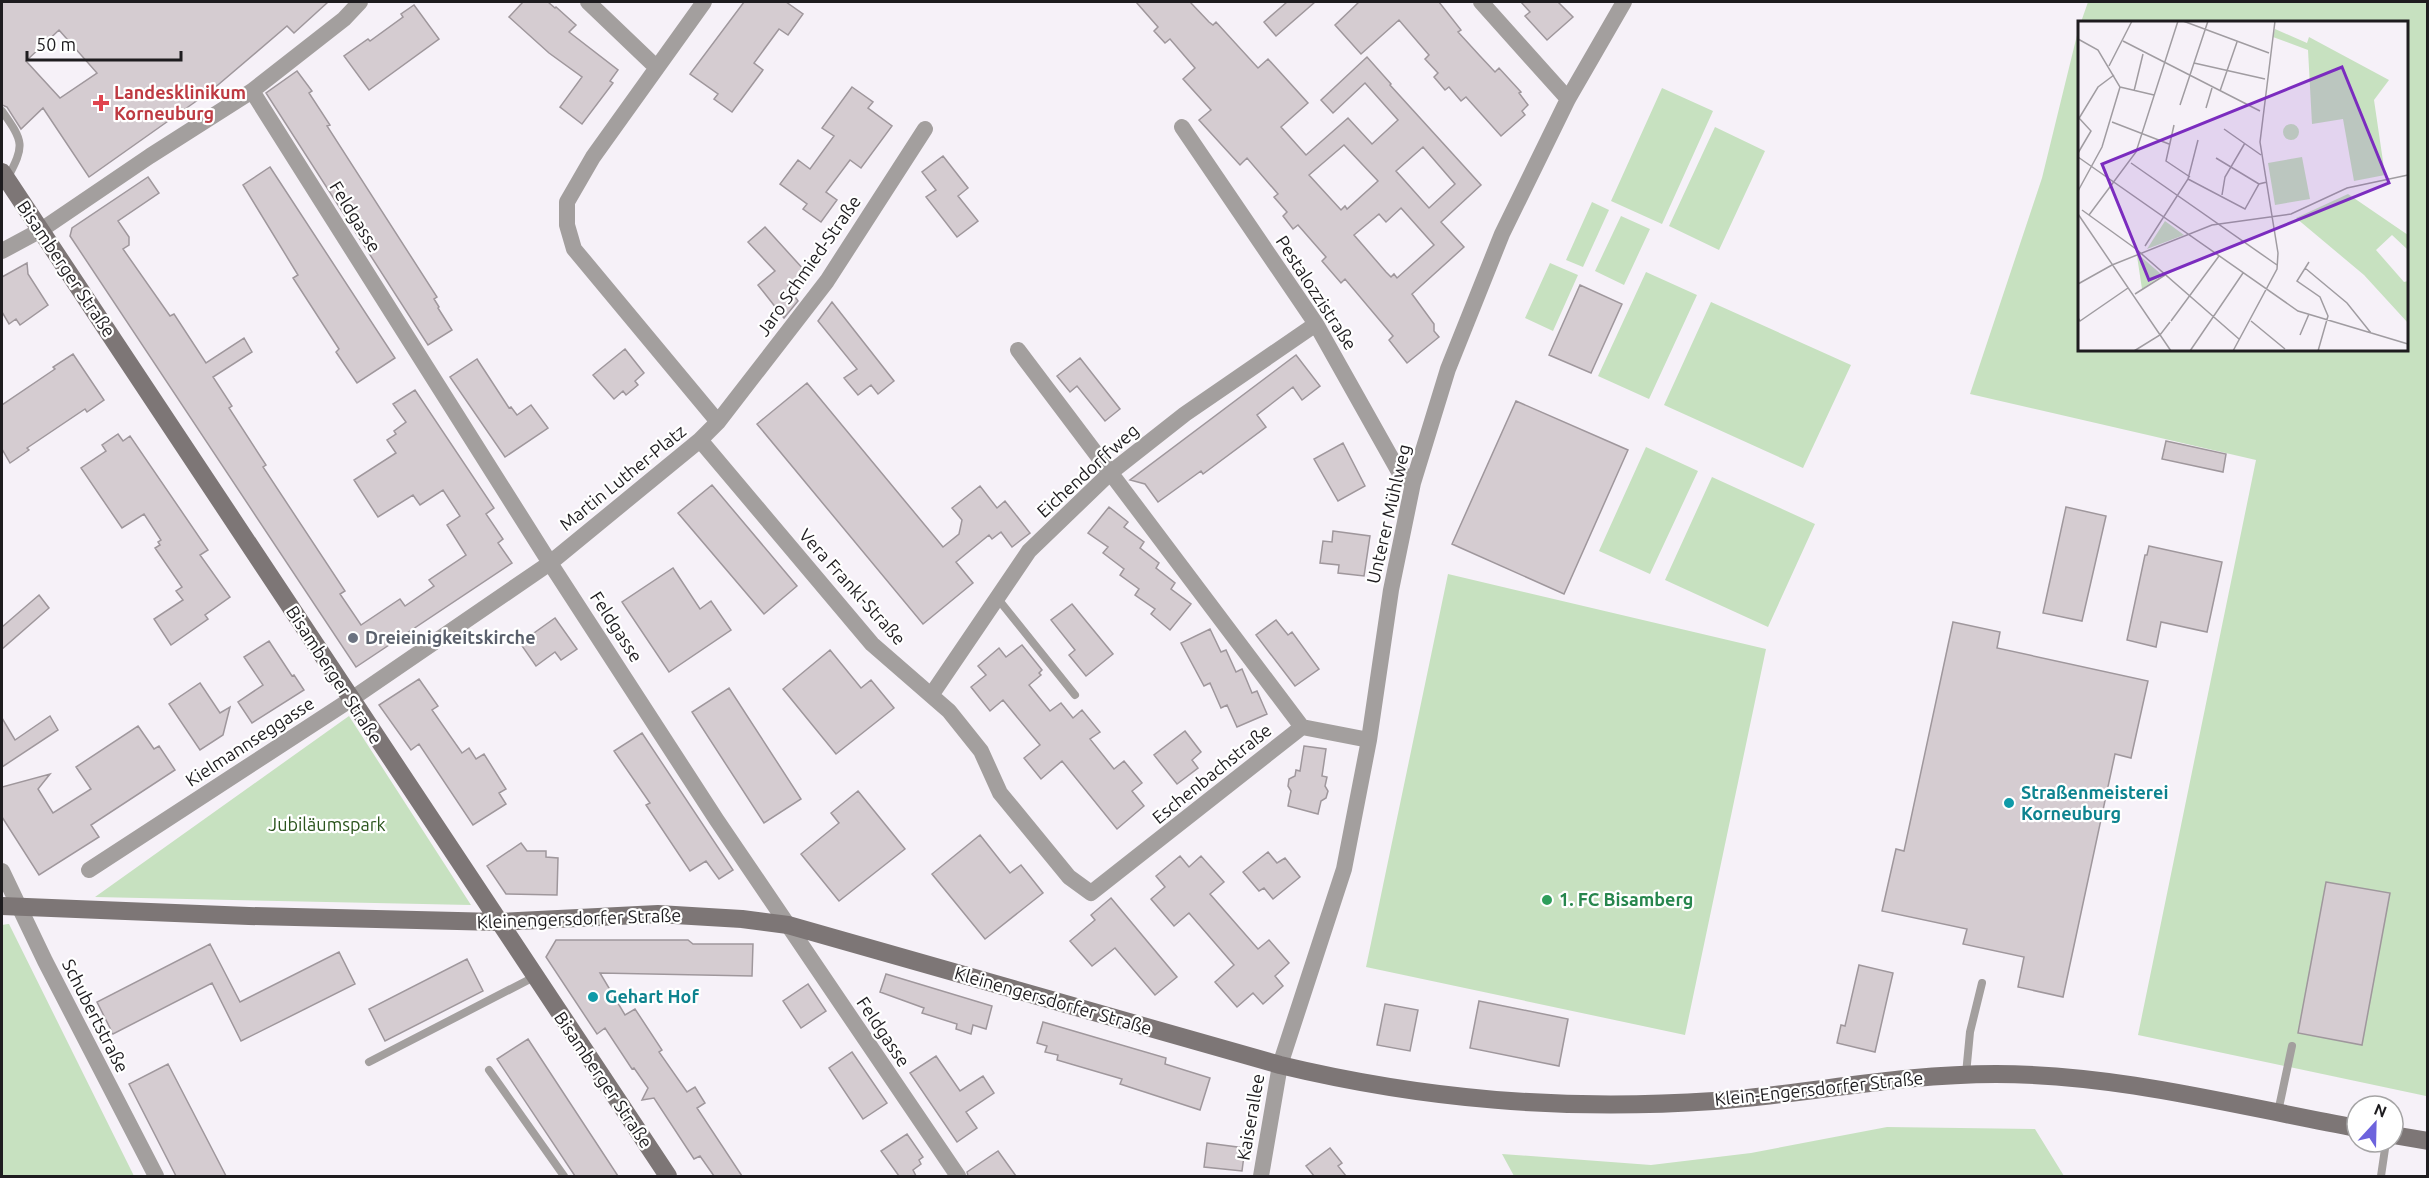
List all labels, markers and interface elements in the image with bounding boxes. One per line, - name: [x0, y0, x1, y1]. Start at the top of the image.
- inset map: [2078, 21, 2408, 351]
- scale bar: [27, 24, 182, 62]
- text: 50 m: [36, 34, 76, 54]
- place label: Landesklinikum Korneuburg: [114, 82, 246, 123]
- marker: Landesklinikum Korneuburg: [92, 94, 110, 112]
- street label: Feldgasse: [326, 177, 385, 256]
- street label: Jaro Schmied-Straße: [752, 191, 864, 339]
- street label: Bisamberger Straße: [14, 196, 120, 340]
- street label: Pestalozzistraße: [1272, 232, 1361, 353]
- street label: Eichendorffweg: [1033, 419, 1142, 521]
- street label: Martin Luther-Platz: [555, 420, 689, 534]
- street label: Unterer Mühlweg: [1362, 442, 1414, 585]
- street label: Vera Frankl-Straße: [796, 524, 910, 648]
- street label: Feldgasse: [587, 588, 647, 665]
- street label: Bisamberger Straße: [283, 602, 387, 747]
- place label: Dreieinigkeitskirche: [365, 627, 536, 647]
- marker: Dreieinigkeitskirche: [346, 631, 360, 645]
- street label: Kielmannseggasse: [182, 692, 317, 790]
- street label: Eschenbachstraße: [1148, 719, 1275, 827]
- place label: Straßenmeisterei Korneuburg: [2021, 782, 2168, 823]
- marker: Straßenmeisterei Korneuburg: [2002, 796, 2016, 810]
- park label: Jubiläumspark: [268, 814, 386, 834]
- place label: 1. FC Bisamberg: [1559, 889, 1693, 909]
- marker: 1. FC Bisamberg: [1540, 893, 1554, 907]
- street label: Kleinengersdorfer Straße: [476, 904, 681, 932]
- street label: Schubertstraße: [59, 956, 133, 1076]
- street label: Kleinengersdorfer Straße: [952, 962, 1154, 1038]
- place label: Gehart Hof: [605, 986, 699, 1006]
- marker: Gehart Hof: [586, 990, 600, 1004]
- street label: Feldgasse: [853, 993, 914, 1070]
- street label: Bisamberger Straße: [551, 1007, 657, 1151]
- street label: Klein-Engersdorfer Straße: [1714, 1067, 1924, 1109]
- street label: Kaiserallee: [1233, 1072, 1267, 1162]
- north arrow: [2345, 1094, 2405, 1154]
- text: N: [2372, 1100, 2390, 1121]

